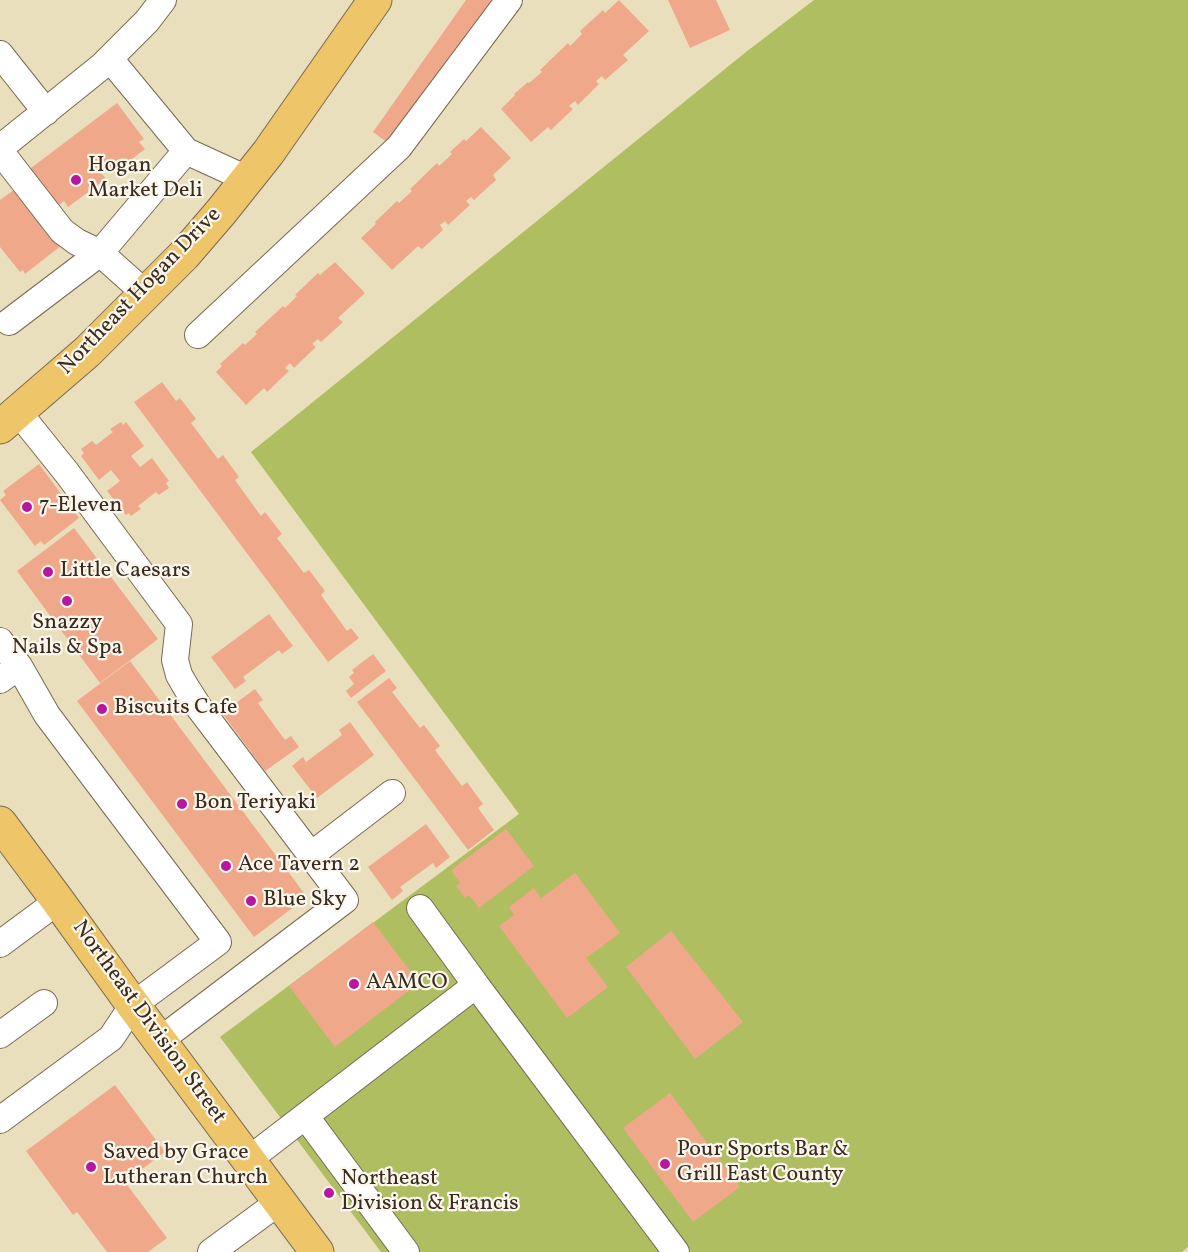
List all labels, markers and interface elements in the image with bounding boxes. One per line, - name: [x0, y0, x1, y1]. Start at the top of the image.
- place label: Hogan Market Deli: [88, 154, 203, 206]
- marker: Hogan Market Deli: [69, 173, 83, 187]
- street label: Northeast Hogan Drive: [54, 203, 228, 381]
- place label: 7-Eleven: [39, 494, 122, 520]
- marker: 7-Eleven: [20, 500, 34, 514]
- place label: Little Caesars: [60, 559, 190, 585]
- marker: Little Caesars: [41, 565, 55, 579]
- marker: Snazzy Nails & Spa: [60, 594, 74, 608]
- place label: Snazzy Nails & Spa: [12, 611, 122, 662]
- place label: Biscuits Cafe: [114, 696, 237, 722]
- marker: Biscuits Cafe: [95, 702, 109, 716]
- place label: Bon Teriyaki: [194, 791, 316, 817]
- marker: Bon Teriyaki: [175, 797, 189, 811]
- place label: Ace Tavern 2: [238, 853, 360, 879]
- marker: Ace Tavern 2: [219, 859, 233, 873]
- place label: Blue Sky: [263, 888, 347, 914]
- marker: Blue Sky: [244, 894, 258, 908]
- street label: Northeast Division Street: [65, 916, 231, 1130]
- place label: AAMCO: [366, 971, 447, 997]
- marker: AAMCO: [347, 977, 361, 991]
- place label: Pour Sports Bar & Grill East County: [677, 1138, 849, 1190]
- place label: Saved by Grace Lutheran Church: [103, 1141, 268, 1192]
- marker: Pour Sports Bar & Grill East County: [658, 1157, 672, 1171]
- marker: Saved by Grace Lutheran Church: [84, 1160, 98, 1174]
- place label: Northeast Division & Francis: [341, 1167, 519, 1218]
- marker: Northeast Division & Francis: [322, 1186, 336, 1200]

